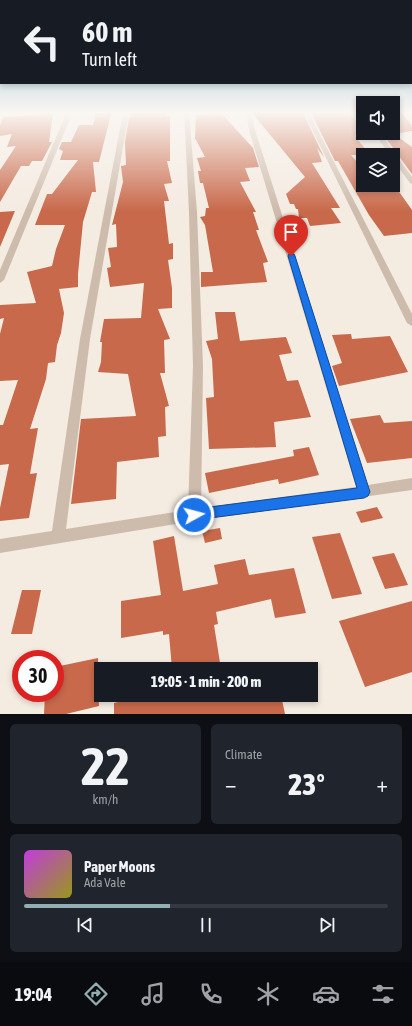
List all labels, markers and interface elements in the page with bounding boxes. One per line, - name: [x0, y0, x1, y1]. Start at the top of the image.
- icon: left: [16, 16, 68, 68]
- text: 60 m: [82, 16, 132, 48]
- text: Turn left: [82, 49, 137, 70]
- map controls: [356, 96, 400, 192]
- button: sound: [356, 96, 400, 140]
- button: layers: [356, 148, 400, 192]
- pin: [274, 215, 308, 256]
- icon: arrive: [280, 221, 302, 243]
- position arrow: [173, 494, 215, 536]
- speed limit sign: 30: [12, 650, 64, 702]
- text: 19:05 · 1 min · 200 m: [151, 673, 261, 690]
- text: 22: [81, 736, 130, 796]
- text: Climate: [225, 747, 262, 762]
- text: 23°: [288, 767, 325, 801]
- text: −: [225, 771, 236, 797]
- text: +: [377, 771, 388, 797]
- text: km/h: [93, 792, 118, 807]
- text: Paper Moons: [84, 858, 155, 875]
- text: Ada Vale: [84, 875, 126, 890]
- icon: previous: [74, 914, 96, 936]
- icon: pause: [195, 914, 217, 936]
- icon: next: [316, 914, 338, 936]
- icon: directions: [82, 980, 110, 1008]
- icon: music: [139, 980, 167, 1008]
- icon: phone: [197, 980, 225, 1008]
- icon: climate: [254, 980, 282, 1008]
- icon: car: [312, 980, 340, 1008]
- icon: filters: [369, 980, 397, 1008]
- text: 19:04: [15, 984, 52, 1005]

